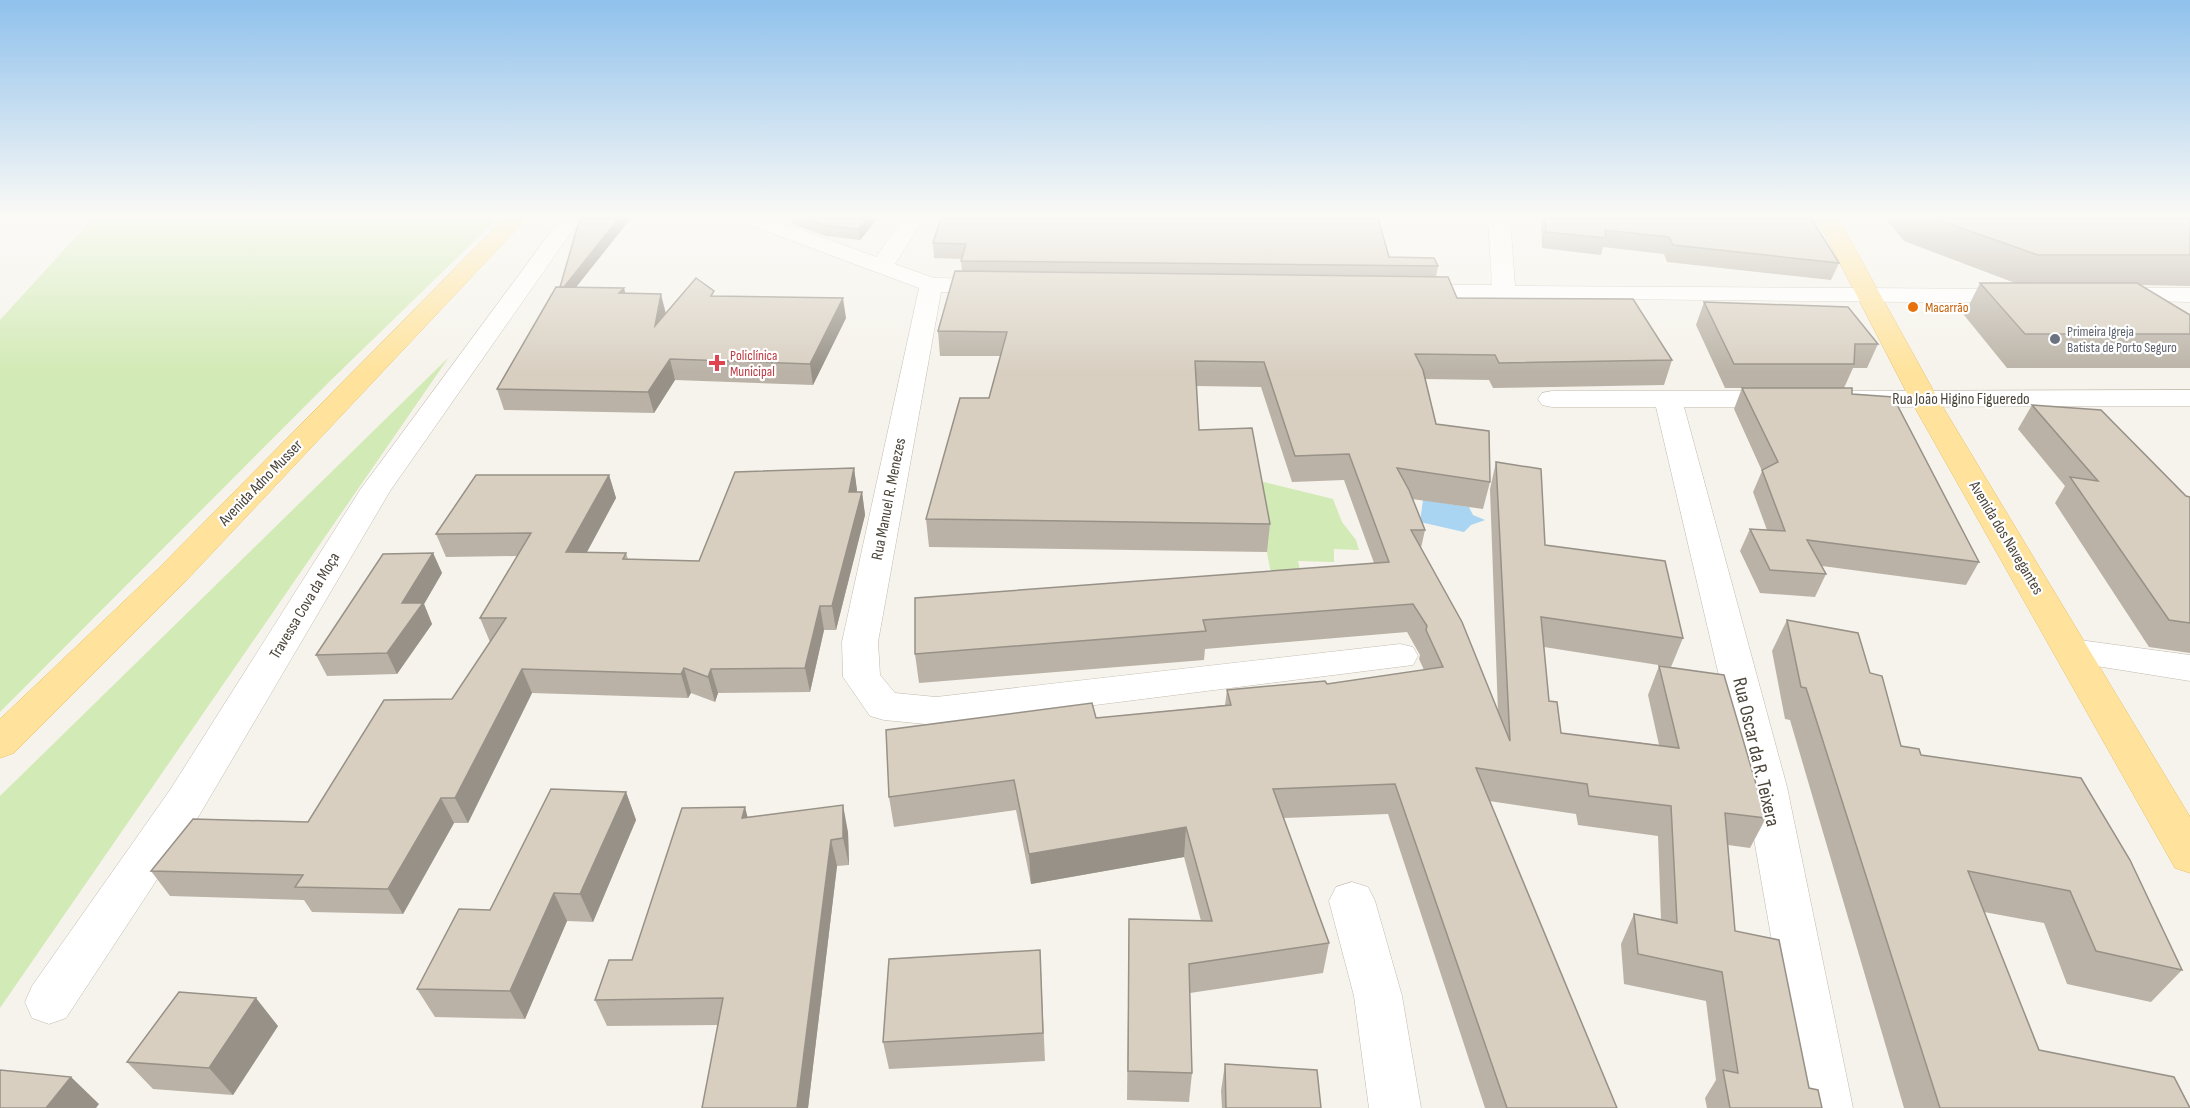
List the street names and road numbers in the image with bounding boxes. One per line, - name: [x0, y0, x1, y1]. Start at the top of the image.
- street label: Rua João Higino Figueredo: [1892, 390, 2030, 409]
- street label: Avenida Adno Musser: [214, 436, 307, 531]
- street label: Rua Manuel R. Menezes: [868, 436, 910, 562]
- street label: Avenida dos Navegantes: [1964, 477, 2047, 598]
- street label: Travessa Cova da Moça: [266, 549, 344, 663]
- street label: Rua Oscar da R. Teixera: [1727, 675, 1785, 829]

